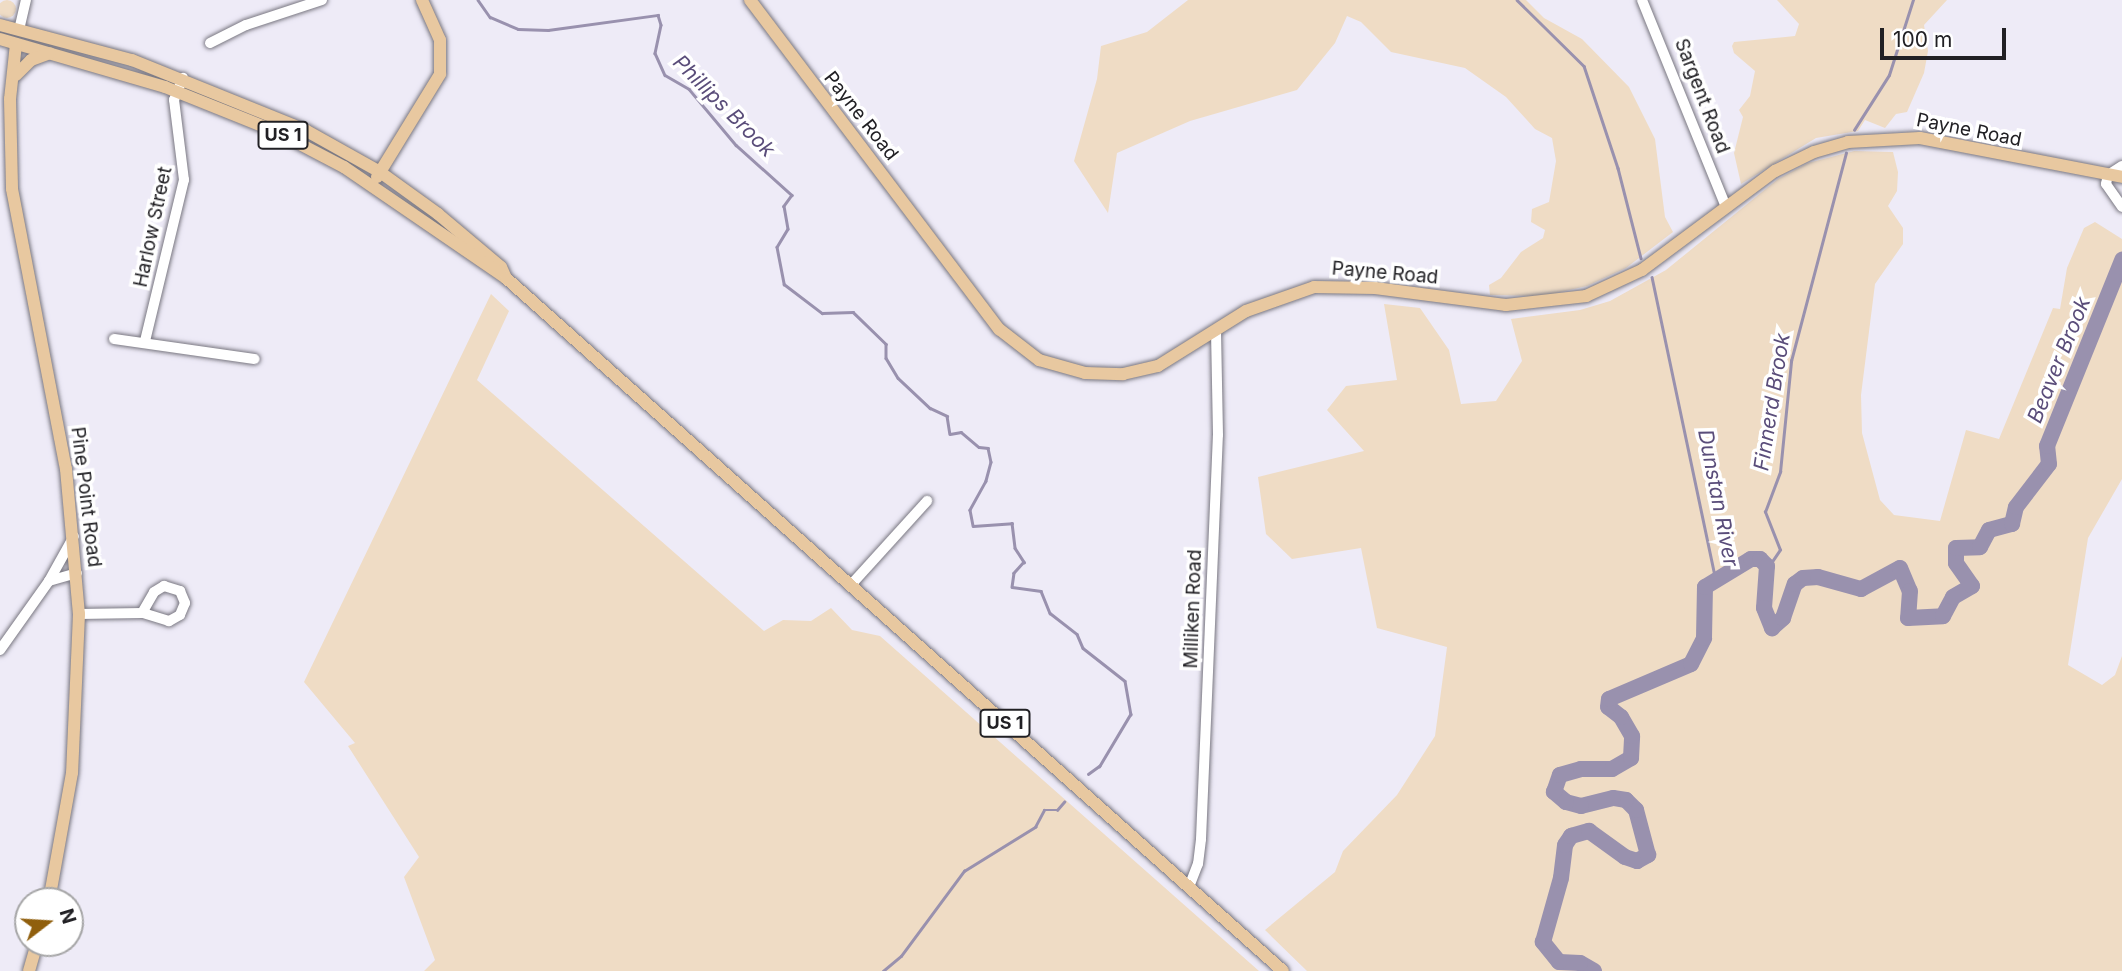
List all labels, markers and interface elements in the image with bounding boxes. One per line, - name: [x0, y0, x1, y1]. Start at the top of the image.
- scale bar: [1884, 14, 2010, 58]
- text: 100 m: [1893, 27, 1952, 52]
- street label: Sargent Road: [1670, 35, 1734, 157]
- water label: Phillips Brook: [668, 50, 780, 162]
- street label: Payne Road: [819, 67, 903, 165]
- street label: Payne Road: [1914, 109, 2024, 151]
- road number: US 1: [257, 120, 309, 150]
- street label: Harlow Street: [129, 165, 177, 289]
- street label: Payne Road: [1331, 257, 1439, 289]
- water label: Beaver Brook: [2022, 293, 2096, 427]
- water label: Finnerd Brook: [1749, 331, 1795, 473]
- street label: Pine Point Road: [66, 426, 106, 568]
- water label: Dunstan River: [1692, 427, 1744, 569]
- street label: Milliken Road: [1180, 549, 1206, 669]
- road number: US 1: [979, 708, 1031, 738]
- north arrow: [14, 887, 84, 957]
- text: N: [55, 906, 81, 927]

